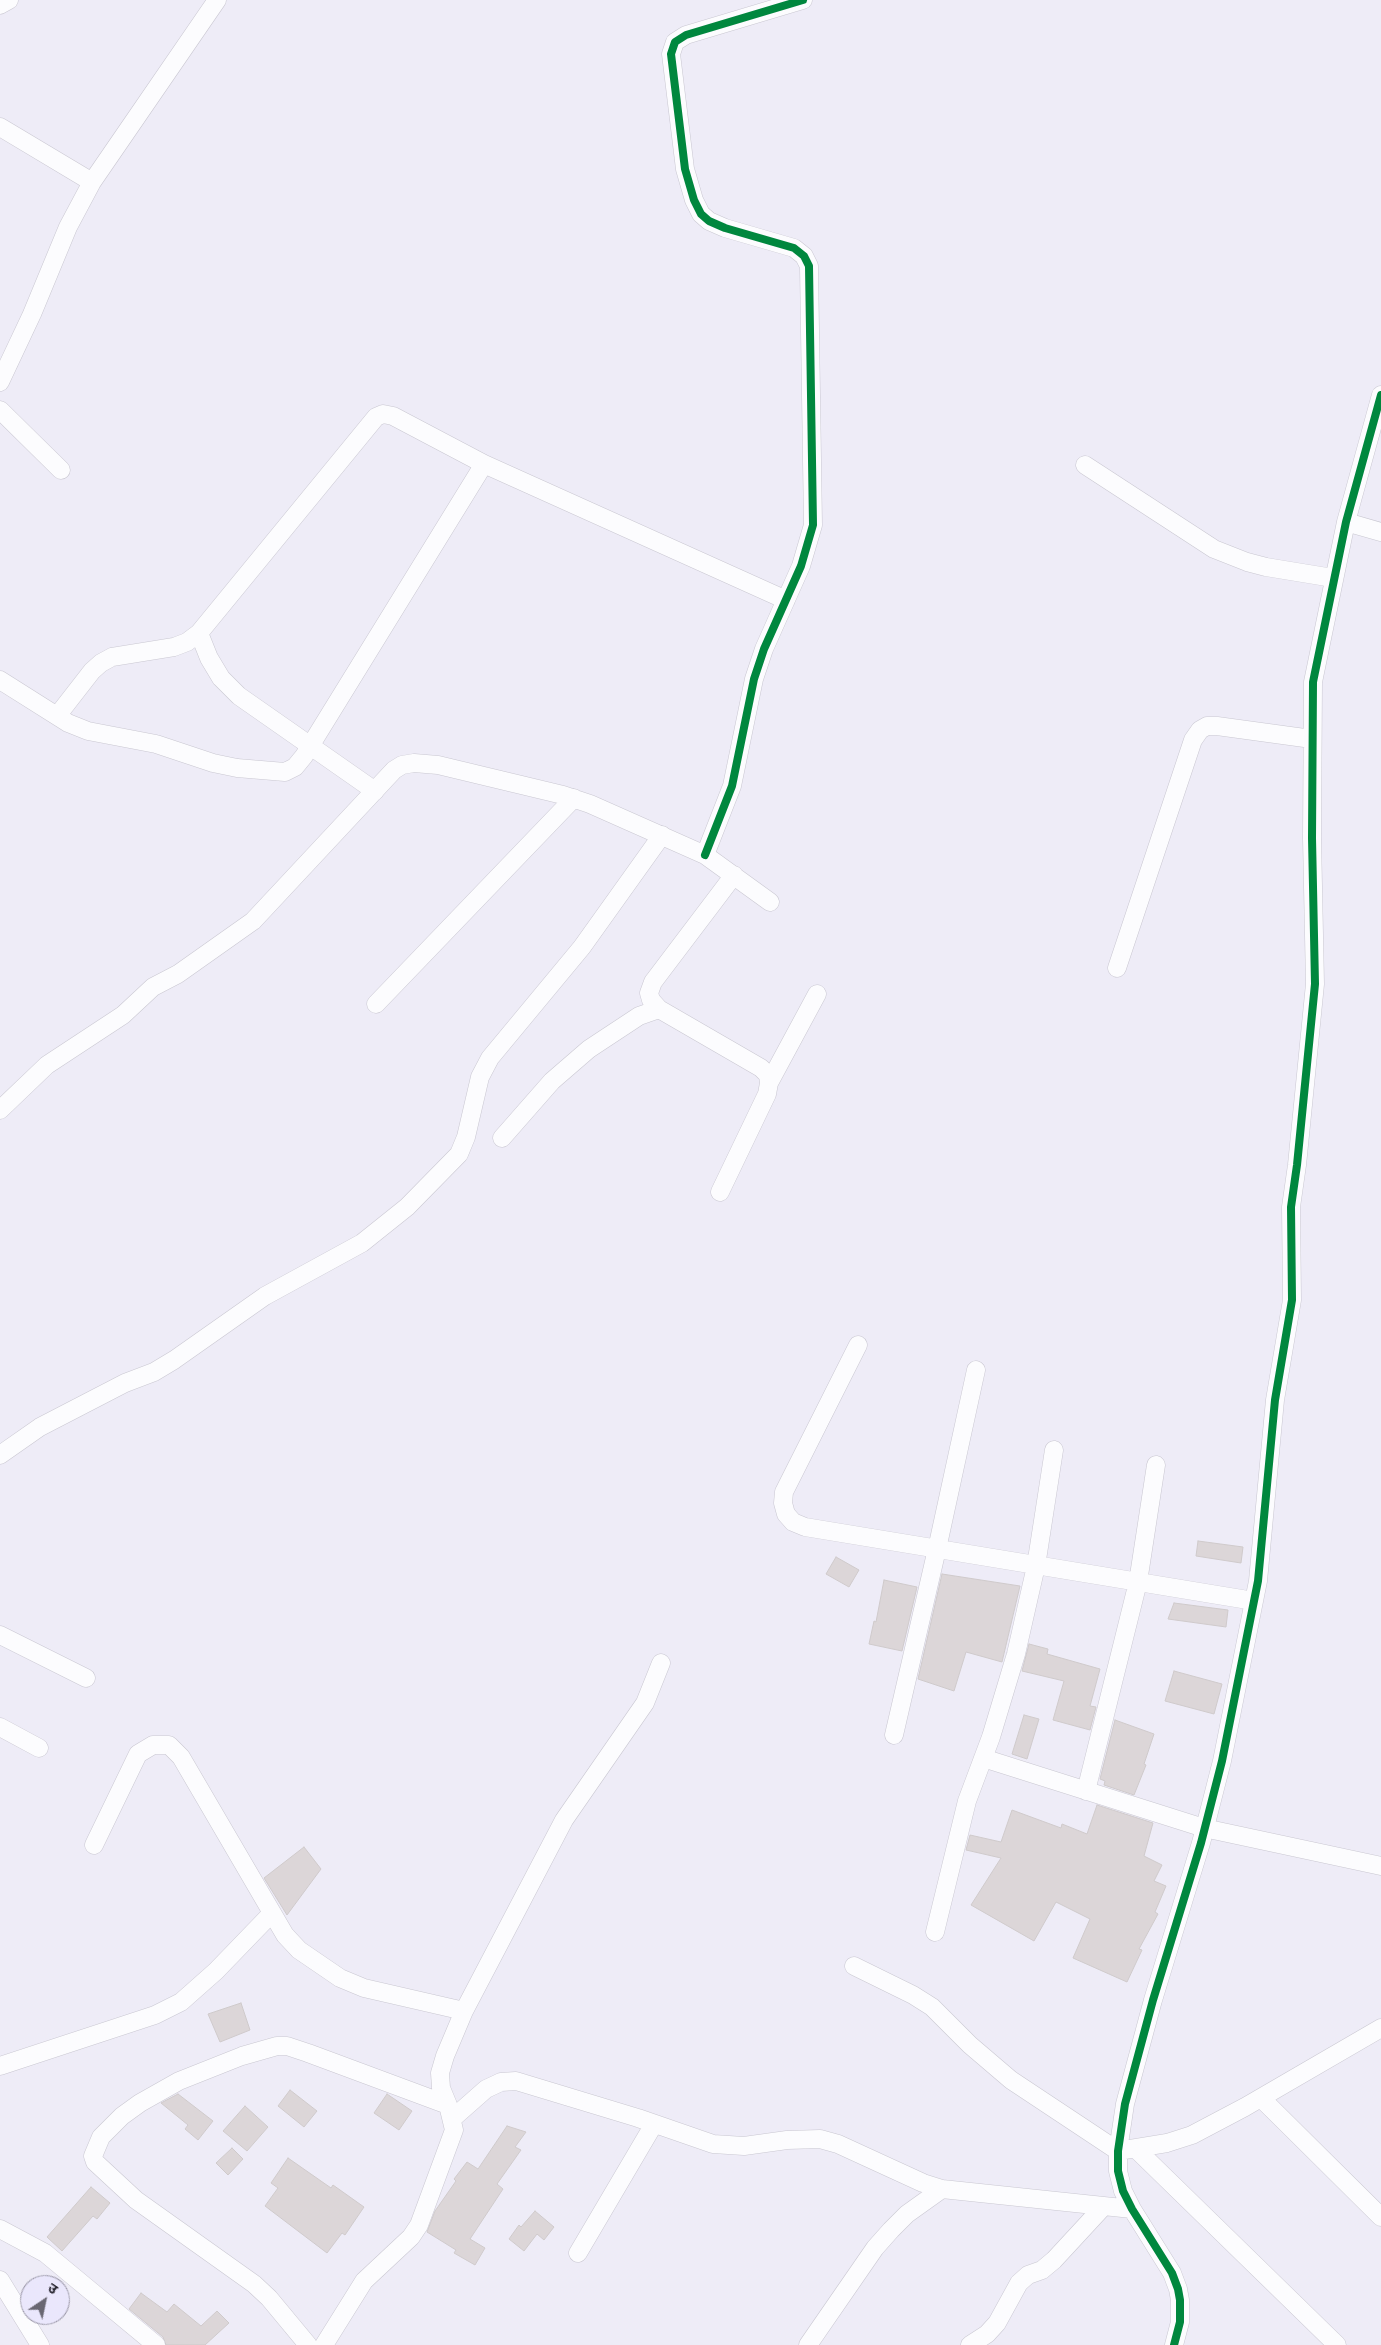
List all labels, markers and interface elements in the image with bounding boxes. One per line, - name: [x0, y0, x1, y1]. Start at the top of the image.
- north arrow: [20, 2275, 70, 2325]
- text: उ: [44, 2279, 61, 2298]

